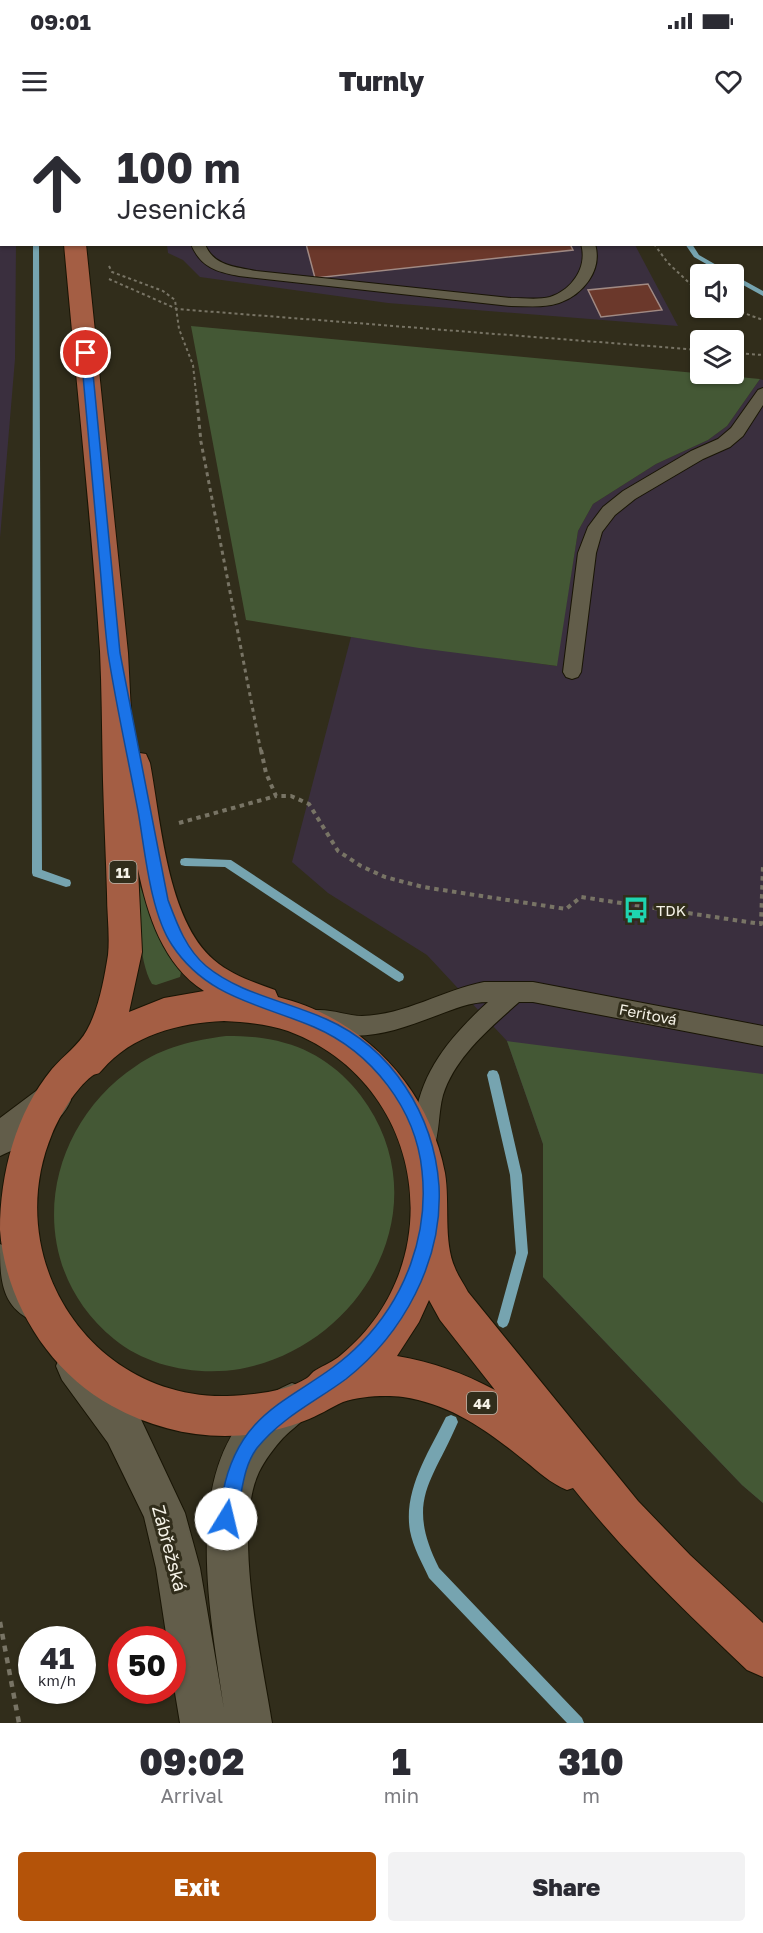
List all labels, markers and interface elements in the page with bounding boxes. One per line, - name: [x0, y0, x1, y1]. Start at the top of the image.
- text: 09:01: [30, 8, 91, 35]
- icon: menu: [18, 65, 51, 98]
- text: Turnly: [339, 65, 424, 97]
- icon: heart: [712, 65, 745, 98]
- text: 100 m: [117, 142, 240, 192]
- icon: ahead: [18, 144, 96, 222]
- text: Jesenická: [117, 193, 246, 225]
- map controls: [690, 264, 744, 384]
- button: sound: [690, 264, 744, 318]
- pin: [60, 327, 111, 378]
- button: layers: [690, 330, 744, 384]
- icon: arrive: [69, 336, 102, 369]
- road number: 11: [110, 861, 136, 883]
- bus stop icon: TDK: [621, 895, 651, 925]
- place label: TDK: [656, 901, 686, 919]
- street label: Feritová: [618, 1000, 678, 1028]
- road number: 44: [467, 1392, 497, 1414]
- position arrow: [194, 1487, 258, 1551]
- street label: Zábřežská: [148, 1502, 192, 1594]
- speed limit sign: 50: [108, 1626, 186, 1704]
- text: 41: [40, 1640, 74, 1676]
- text: km/h: [38, 1671, 76, 1689]
- text: 09:02: [139, 1740, 244, 1783]
- text: 1: [392, 1740, 411, 1783]
- text: 310: [558, 1740, 624, 1783]
- text: Arrival: [160, 1783, 223, 1807]
- text: min: [384, 1783, 419, 1807]
- text: m: [582, 1783, 600, 1807]
- button: Exit: [18, 1852, 376, 1921]
- button: Share: [388, 1852, 745, 1921]

